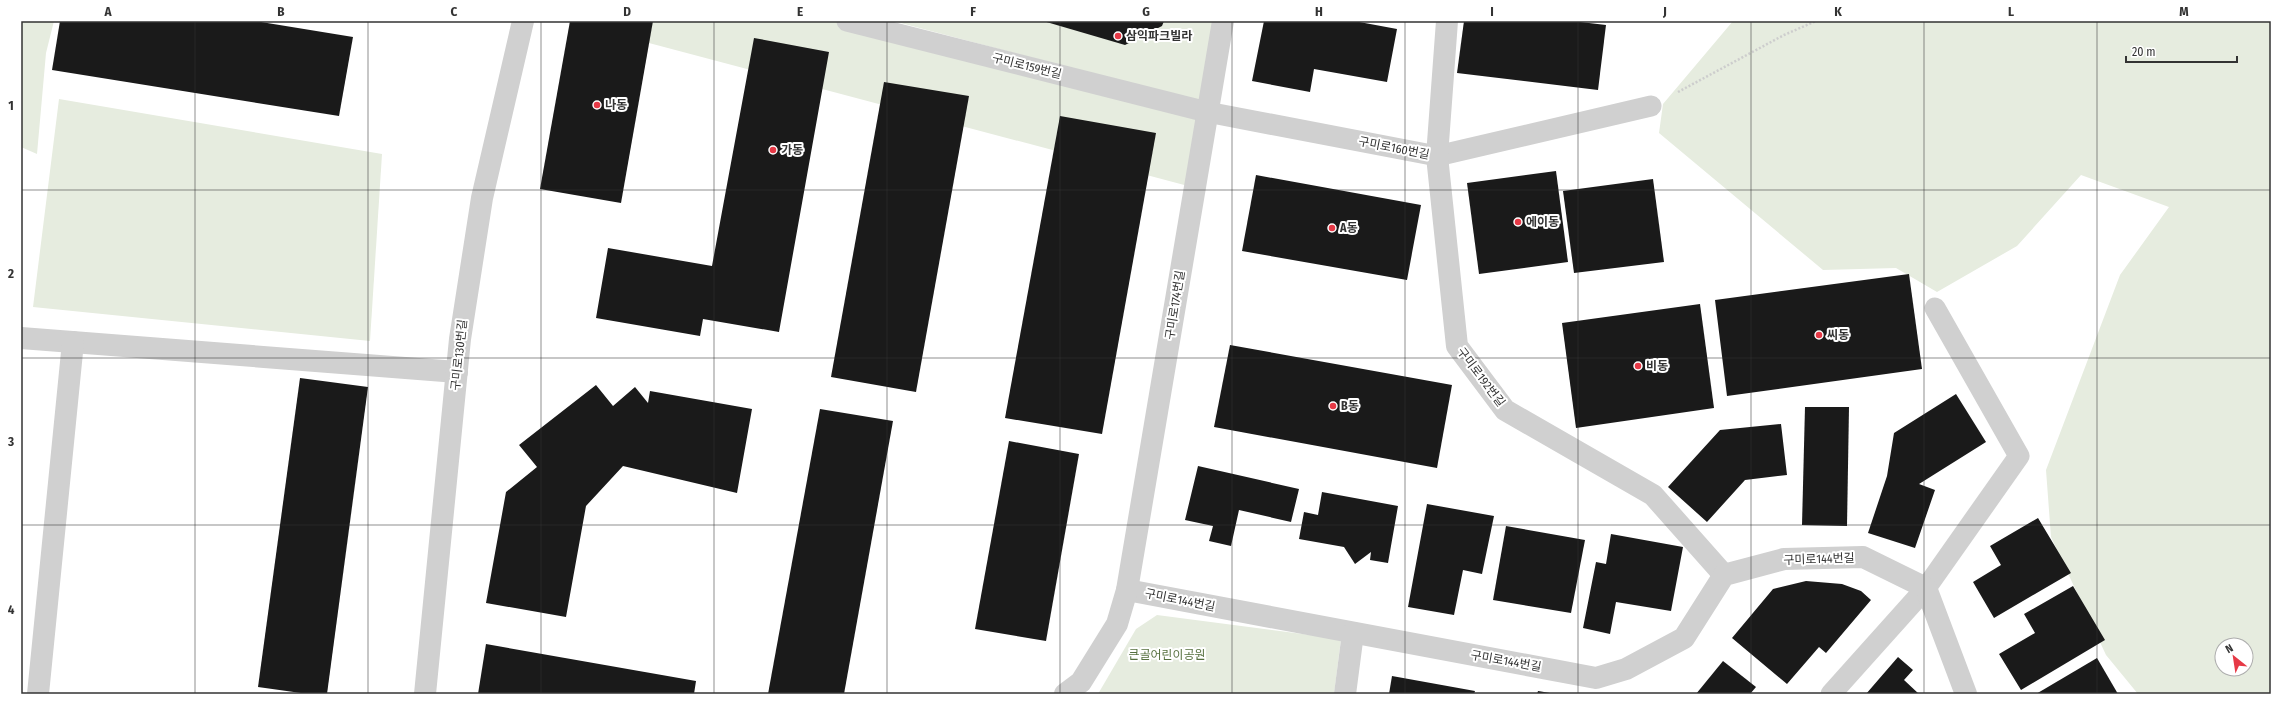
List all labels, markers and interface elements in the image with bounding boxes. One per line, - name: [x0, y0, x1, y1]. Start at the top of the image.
- text: A: [103, 4, 112, 19]
- text: B: [277, 4, 285, 19]
- text: C: [451, 4, 458, 19]
- text: D: [623, 4, 631, 19]
- text: E: [797, 4, 803, 19]
- text: F: [970, 4, 976, 19]
- text: G: [1142, 4, 1150, 19]
- text: H: [1315, 4, 1323, 19]
- text: I: [1490, 4, 1494, 19]
- text: J: [1662, 4, 1667, 19]
- text: K: [1834, 4, 1842, 19]
- text: L: [2008, 4, 2014, 19]
- text: M: [2179, 4, 2189, 19]
- place label: 삼익파크빌라: [1126, 29, 1192, 43]
- marker: 삼익파크빌라: [1113, 31, 1123, 41]
- scale bar: [2126, 38, 2237, 64]
- text: 20 m: [2132, 45, 2156, 59]
- street label: 구미로159번길: [991, 51, 1063, 81]
- text: 1: [8, 98, 14, 113]
- place label: 나동: [605, 98, 627, 112]
- marker: 나동: [592, 100, 602, 110]
- street label: 구미로160번길: [1357, 134, 1431, 162]
- place label: 가동: [781, 143, 803, 157]
- marker: 가동: [768, 145, 778, 155]
- place label: 에이동: [1526, 215, 1559, 229]
- marker: 에이동: [1513, 217, 1523, 227]
- place label: A동: [1339, 221, 1358, 235]
- marker: A동: [1327, 223, 1337, 233]
- text: 2: [7, 266, 14, 281]
- street label: 구미로174번길: [1163, 269, 1187, 341]
- street label: 구미로130번길: [448, 319, 470, 391]
- place label: 씨동: [1827, 328, 1849, 342]
- marker: 씨동: [1814, 330, 1824, 340]
- street label: 구미로192번길: [1454, 345, 1508, 409]
- place label: 비동: [1646, 359, 1668, 373]
- marker: 비동: [1633, 361, 1643, 371]
- place label: B동: [1341, 399, 1359, 413]
- marker: B동: [1328, 401, 1338, 411]
- text: 3: [7, 434, 14, 449]
- street label: 구미로144번길: [1783, 551, 1855, 567]
- street label: 구미로144번길: [1144, 586, 1216, 614]
- text: 4: [8, 602, 15, 617]
- north arrow: [2214, 637, 2254, 677]
- text: N: [2223, 641, 2235, 656]
- park label: 큰골어린이공원: [1128, 648, 1206, 662]
- street label: 구미로144번길: [1470, 648, 1542, 674]

